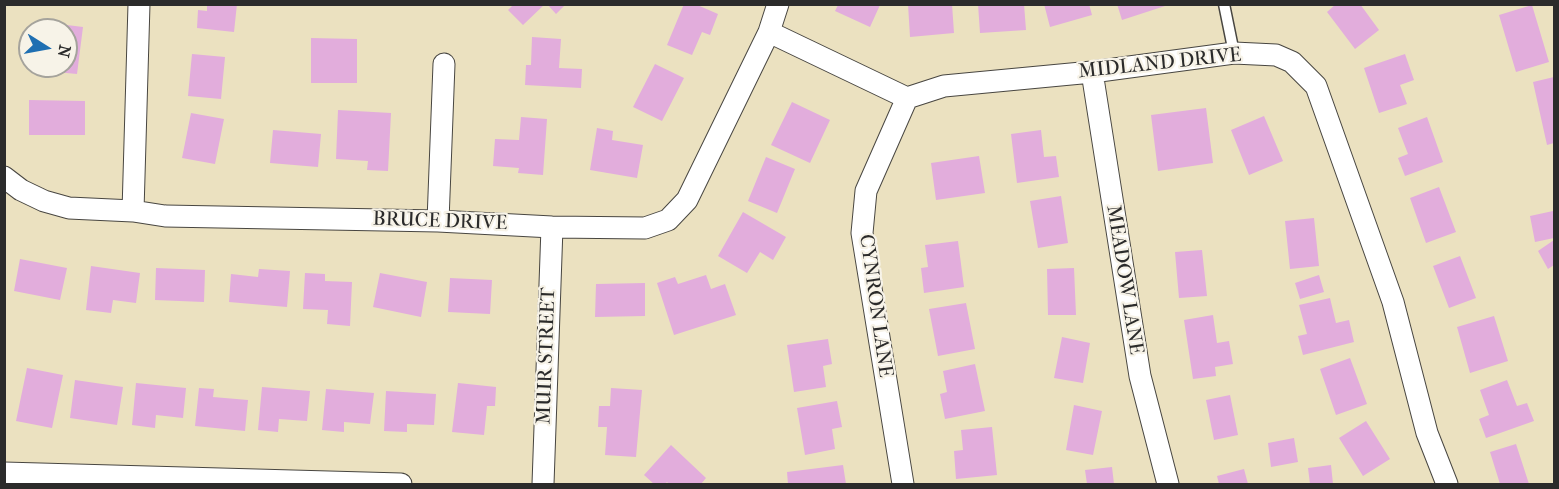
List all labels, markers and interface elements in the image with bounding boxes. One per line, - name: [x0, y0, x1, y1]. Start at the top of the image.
- north arrow: [18, 18, 78, 78]
- text: N: [54, 43, 75, 59]
- street label: MIDLAND DRIVE: [1077, 44, 1243, 84]
- street label: MEADOW LANE: [1100, 204, 1148, 356]
- street label: BRUCE DRIVE: [372, 208, 508, 236]
- street label: CYNRON LANE: [853, 233, 897, 379]
- street label: MUIR STREET: [533, 287, 561, 425]

